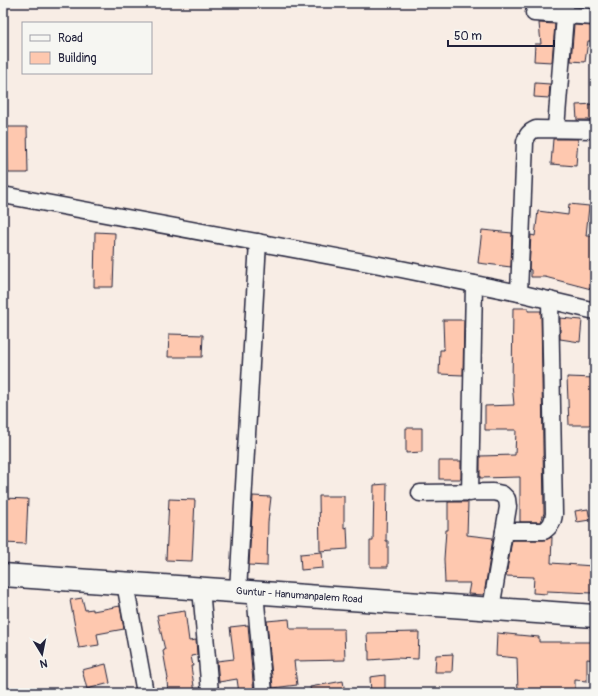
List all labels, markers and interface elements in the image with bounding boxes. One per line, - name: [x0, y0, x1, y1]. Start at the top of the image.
- legend: [22, 22, 152, 74]
- scale bar: [448, 22, 554, 48]
- text: 50 m: [454, 29, 482, 44]
- text: Road: [58, 31, 83, 46]
- text: Building: [58, 51, 97, 66]
- street label: Guntur - Hanumanpalem Road: [236, 585, 363, 606]
- north arrow: [22, 634, 62, 674]
- text: N: [38, 656, 48, 671]

